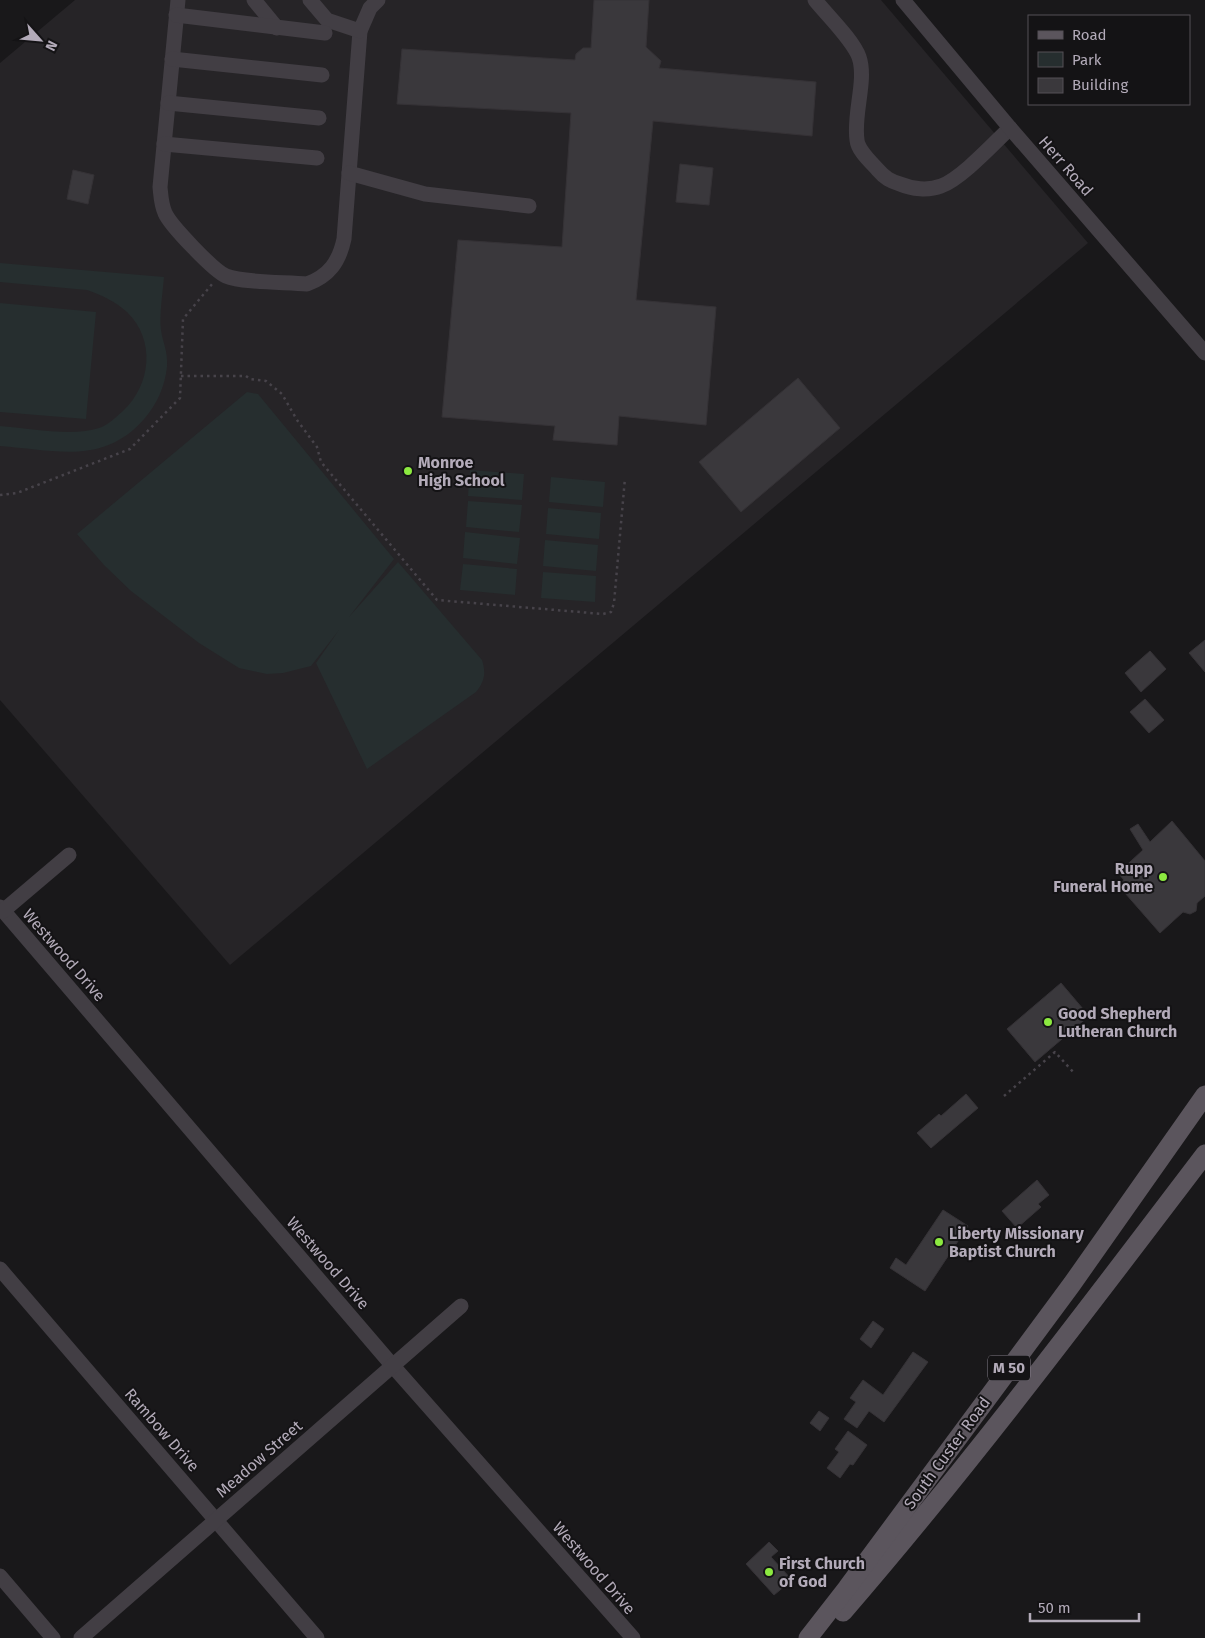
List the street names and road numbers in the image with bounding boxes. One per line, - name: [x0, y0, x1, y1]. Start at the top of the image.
- street label: Herr Road: [1035, 132, 1097, 200]
- street label: Westwood Drive: [19, 905, 109, 1005]
- street label: Westwood Drive: [283, 1213, 373, 1313]
- road number: M 50: [988, 1356, 1030, 1380]
- street label: Rambow Drive: [121, 1385, 203, 1475]
- street label: South Custer Road: [900, 1393, 994, 1513]
- street label: Meadow Street: [212, 1416, 306, 1502]
- street label: Westwood Drive: [549, 1518, 639, 1618]

